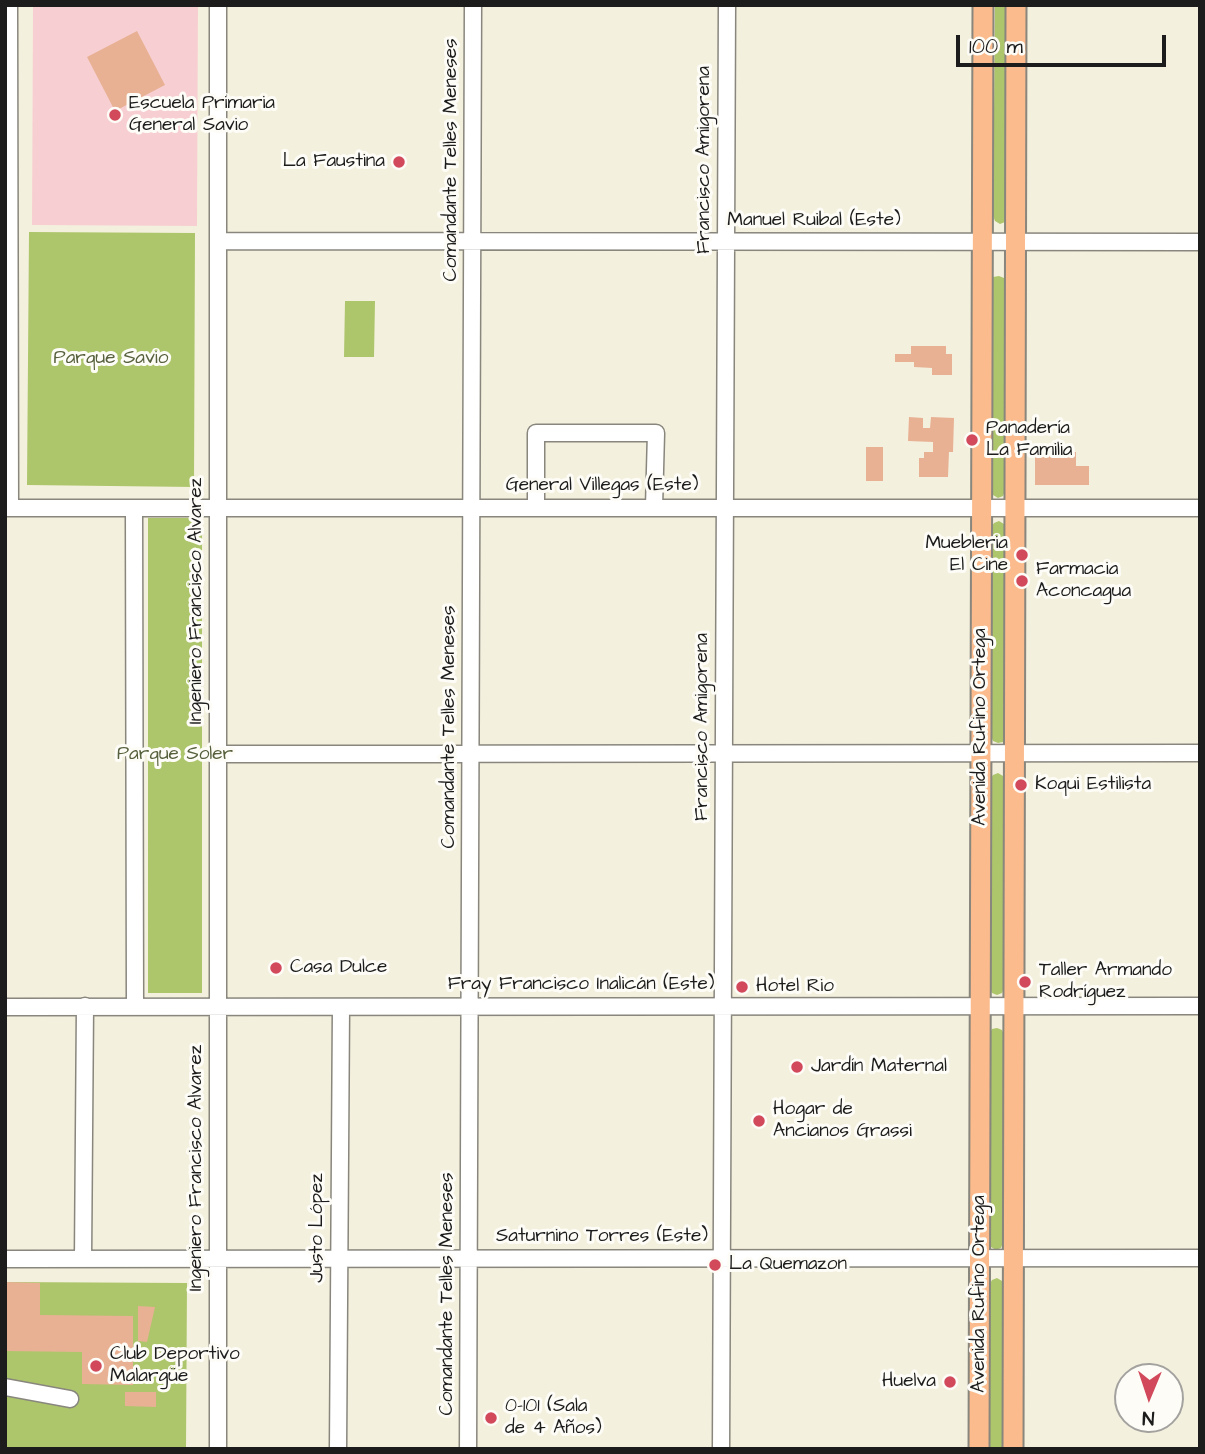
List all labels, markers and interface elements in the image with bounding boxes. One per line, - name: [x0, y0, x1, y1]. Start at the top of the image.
- scale bar: [960, 21, 1170, 65]
- text: 100 m: [969, 32, 1023, 61]
- street label: Comandante Telles Meneses: [441, 38, 463, 282]
- street label: Francisco Amigorena: [694, 66, 716, 254]
- place label: Escuela Primaria General Savio: [129, 93, 275, 137]
- marker: Escuela Primaria General Savio: [107, 107, 123, 123]
- place label: La Faustina: [283, 151, 385, 173]
- marker: La Faustina: [391, 154, 407, 170]
- street label: Manuel Ruibal (Este): [727, 210, 901, 232]
- park label: Parque Savio: [54, 348, 168, 370]
- place label: Panadería La Familia: [986, 418, 1072, 462]
- marker: Panadería La Familia: [964, 432, 980, 448]
- street label: General Villegas (Este): [506, 475, 698, 497]
- street label: Ingeniero Francisco Alvarez: [186, 478, 208, 724]
- place label: Muebleria El Cine: [925, 533, 1008, 577]
- marker: Muebleria El Cine: [1014, 547, 1030, 563]
- place label: Farmacia Aconcagua: [1036, 559, 1131, 603]
- marker: Farmacia Aconcagua: [1014, 573, 1030, 589]
- street label: Comandante Telles Meneses: [439, 605, 461, 849]
- street label: Avenida Rufino Ortega: [970, 628, 992, 826]
- street label: Francisco Amigorena: [692, 633, 714, 821]
- park label: Parque Soler: [117, 744, 233, 766]
- place label: Koqui Estilista: [1035, 774, 1151, 796]
- marker: Koqui Estilista: [1013, 777, 1029, 793]
- place label: Casa Dulce: [290, 957, 387, 979]
- marker: Casa Dulce: [268, 960, 284, 976]
- place label: Taller Armando Rodríguez: [1039, 960, 1172, 1004]
- street label: Fray Francisco Inalicán (Este): [448, 974, 714, 996]
- marker: Taller Armando Rodríguez: [1017, 974, 1033, 990]
- place label: Hotel Rio: [756, 976, 834, 998]
- marker: Hotel Rio: [734, 979, 750, 995]
- street label: Ingeniero Francisco Alvarez: [186, 1045, 208, 1291]
- place label: Jardín Maternal: [811, 1056, 947, 1078]
- marker: Jardín Maternal: [789, 1059, 805, 1075]
- place label: Hogar de Ancianos Grassi: [773, 1099, 912, 1143]
- marker: Hogar de Ancianos Grassi: [751, 1113, 767, 1129]
- street label: Comandante Telles Meneses: [437, 1172, 459, 1416]
- street label: Justo López: [307, 1173, 329, 1283]
- street label: Avenida Rufino Ortega: [969, 1195, 991, 1393]
- street label: Saturnino Torres (Este): [496, 1226, 708, 1248]
- place label: La Quemazon: [729, 1254, 847, 1276]
- marker: La Quemazon: [707, 1257, 723, 1273]
- place label: Club Deportivo Malargüe: [110, 1344, 240, 1388]
- marker: Club Deportivo Malargüe: [88, 1358, 104, 1374]
- north arrow: [1114, 1363, 1184, 1433]
- place label: Huelva: [882, 1371, 936, 1393]
- marker: Huelva: [942, 1374, 958, 1390]
- place label: 0-101 (Sala de 4 Años): [505, 1396, 602, 1440]
- text: N: [1142, 1404, 1155, 1431]
- marker: 0-101 (Sala de 4 Años): [483, 1410, 499, 1426]

